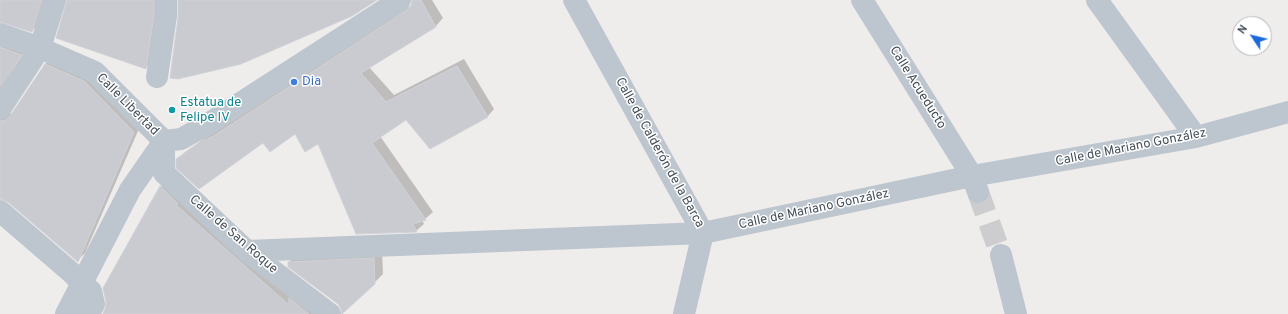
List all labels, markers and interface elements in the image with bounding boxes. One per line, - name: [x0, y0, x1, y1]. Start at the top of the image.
- north arrow: [1232, 16, 1272, 56]
- text: N: [1235, 22, 1251, 37]
- street label: Calle Acueducto: [885, 44, 949, 132]
- street label: Calle Libertad: [93, 71, 161, 139]
- place label: Dia: [302, 74, 321, 90]
- street label: Calle de Calderón de la Barca: [611, 75, 707, 231]
- marker: Dia: [289, 77, 299, 87]
- place label: Estatua de Felipe IV: [180, 95, 241, 126]
- marker: Estatua de Felipe IV: [167, 105, 177, 115]
- street label: Calle de Mariano González: [1054, 126, 1208, 170]
- street label: Calle de Mariano González: [737, 186, 891, 234]
- street label: Calle de San Roque: [186, 192, 280, 278]

